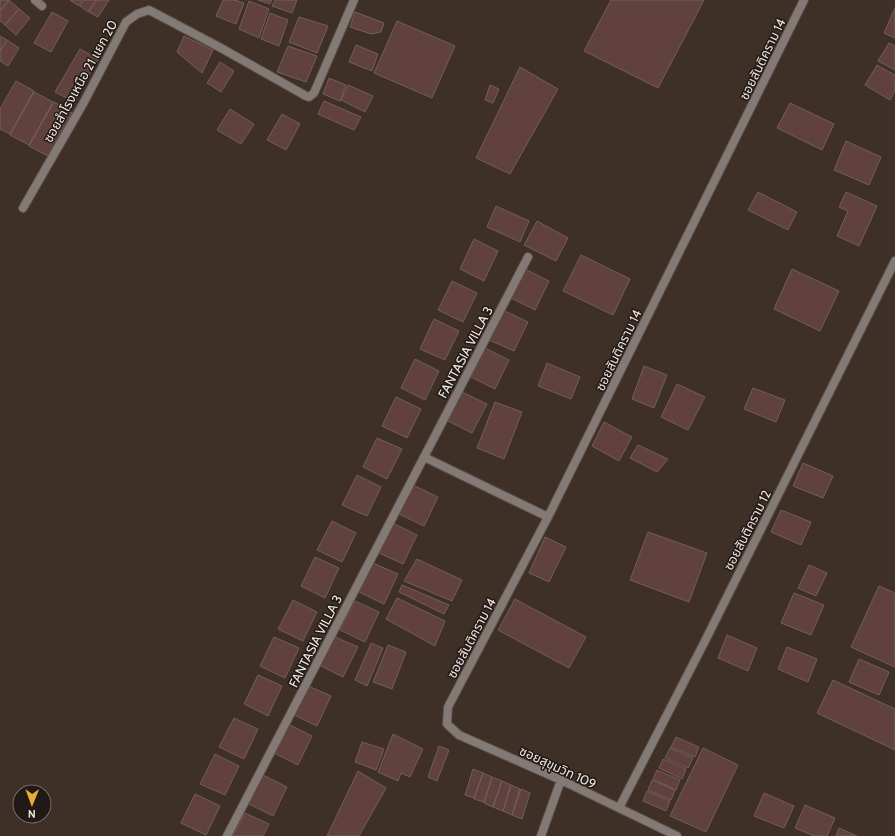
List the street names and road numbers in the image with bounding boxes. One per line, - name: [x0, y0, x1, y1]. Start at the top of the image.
- street label: ซอยสันติคราม 14: [735, 15, 789, 102]
- street label: ซอยสำโรงเหนือ 21 แยก 20: [40, 17, 120, 145]
- street label: FANTASIA VILLA 3: [434, 303, 496, 401]
- street label: ซอยสันติคราม 14: [591, 306, 645, 393]
- street label: ซอยสันติคราม 12: [720, 487, 774, 573]
- street label: FANTASIA VILLA 3: [285, 592, 345, 690]
- street label: ซอยสันติคราม 14: [443, 595, 499, 681]
- street label: ซอยสุขุมวิท 109: [517, 742, 599, 792]

